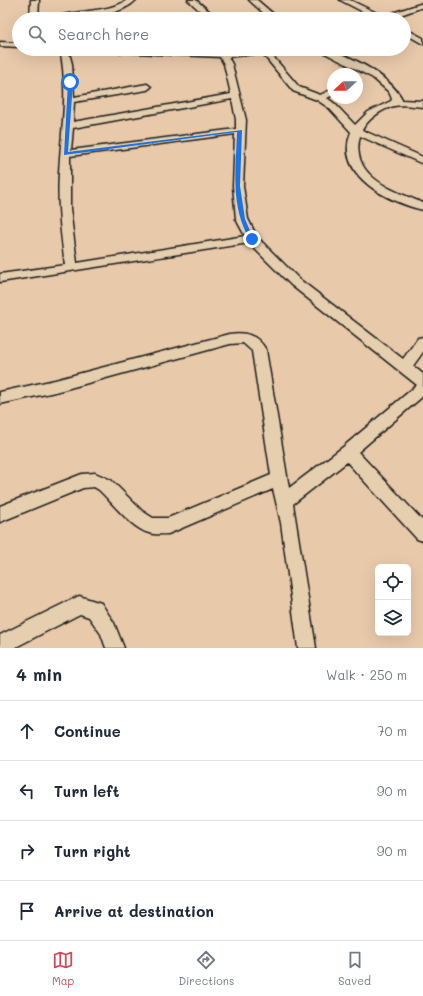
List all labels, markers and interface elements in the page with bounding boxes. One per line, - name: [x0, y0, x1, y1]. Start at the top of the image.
- search box: [12, 12, 411, 56]
- icon: search: [26, 23, 48, 45]
- text: Search here: [58, 24, 149, 44]
- north arrow: [327, 68, 363, 104]
- route start: [61, 73, 79, 91]
- route end: [243, 230, 261, 248]
- map controls: [375, 564, 411, 636]
- button: locate: [375, 564, 411, 600]
- button: layers: [375, 600, 411, 636]
- text: 4 min: [16, 663, 62, 685]
- text: Walk · 250 m: [326, 666, 407, 683]
- icon: ahead: [16, 720, 38, 742]
- text: Continue: [54, 721, 121, 741]
- text: 70 m: [377, 722, 407, 739]
- icon: left: [16, 780, 38, 802]
- text: Turn left: [54, 781, 119, 801]
- text: 90 m: [377, 782, 407, 799]
- icon: right: [16, 840, 38, 862]
- text: Turn right: [54, 841, 131, 861]
- text: 90 m: [377, 842, 407, 859]
- icon: arrive: [16, 900, 38, 922]
- text: Arrive at destination: [54, 901, 214, 921]
- tab: Map: [52, 949, 74, 988]
- tab: Directions: [178, 949, 234, 988]
- tab: Saved: [338, 949, 371, 988]

